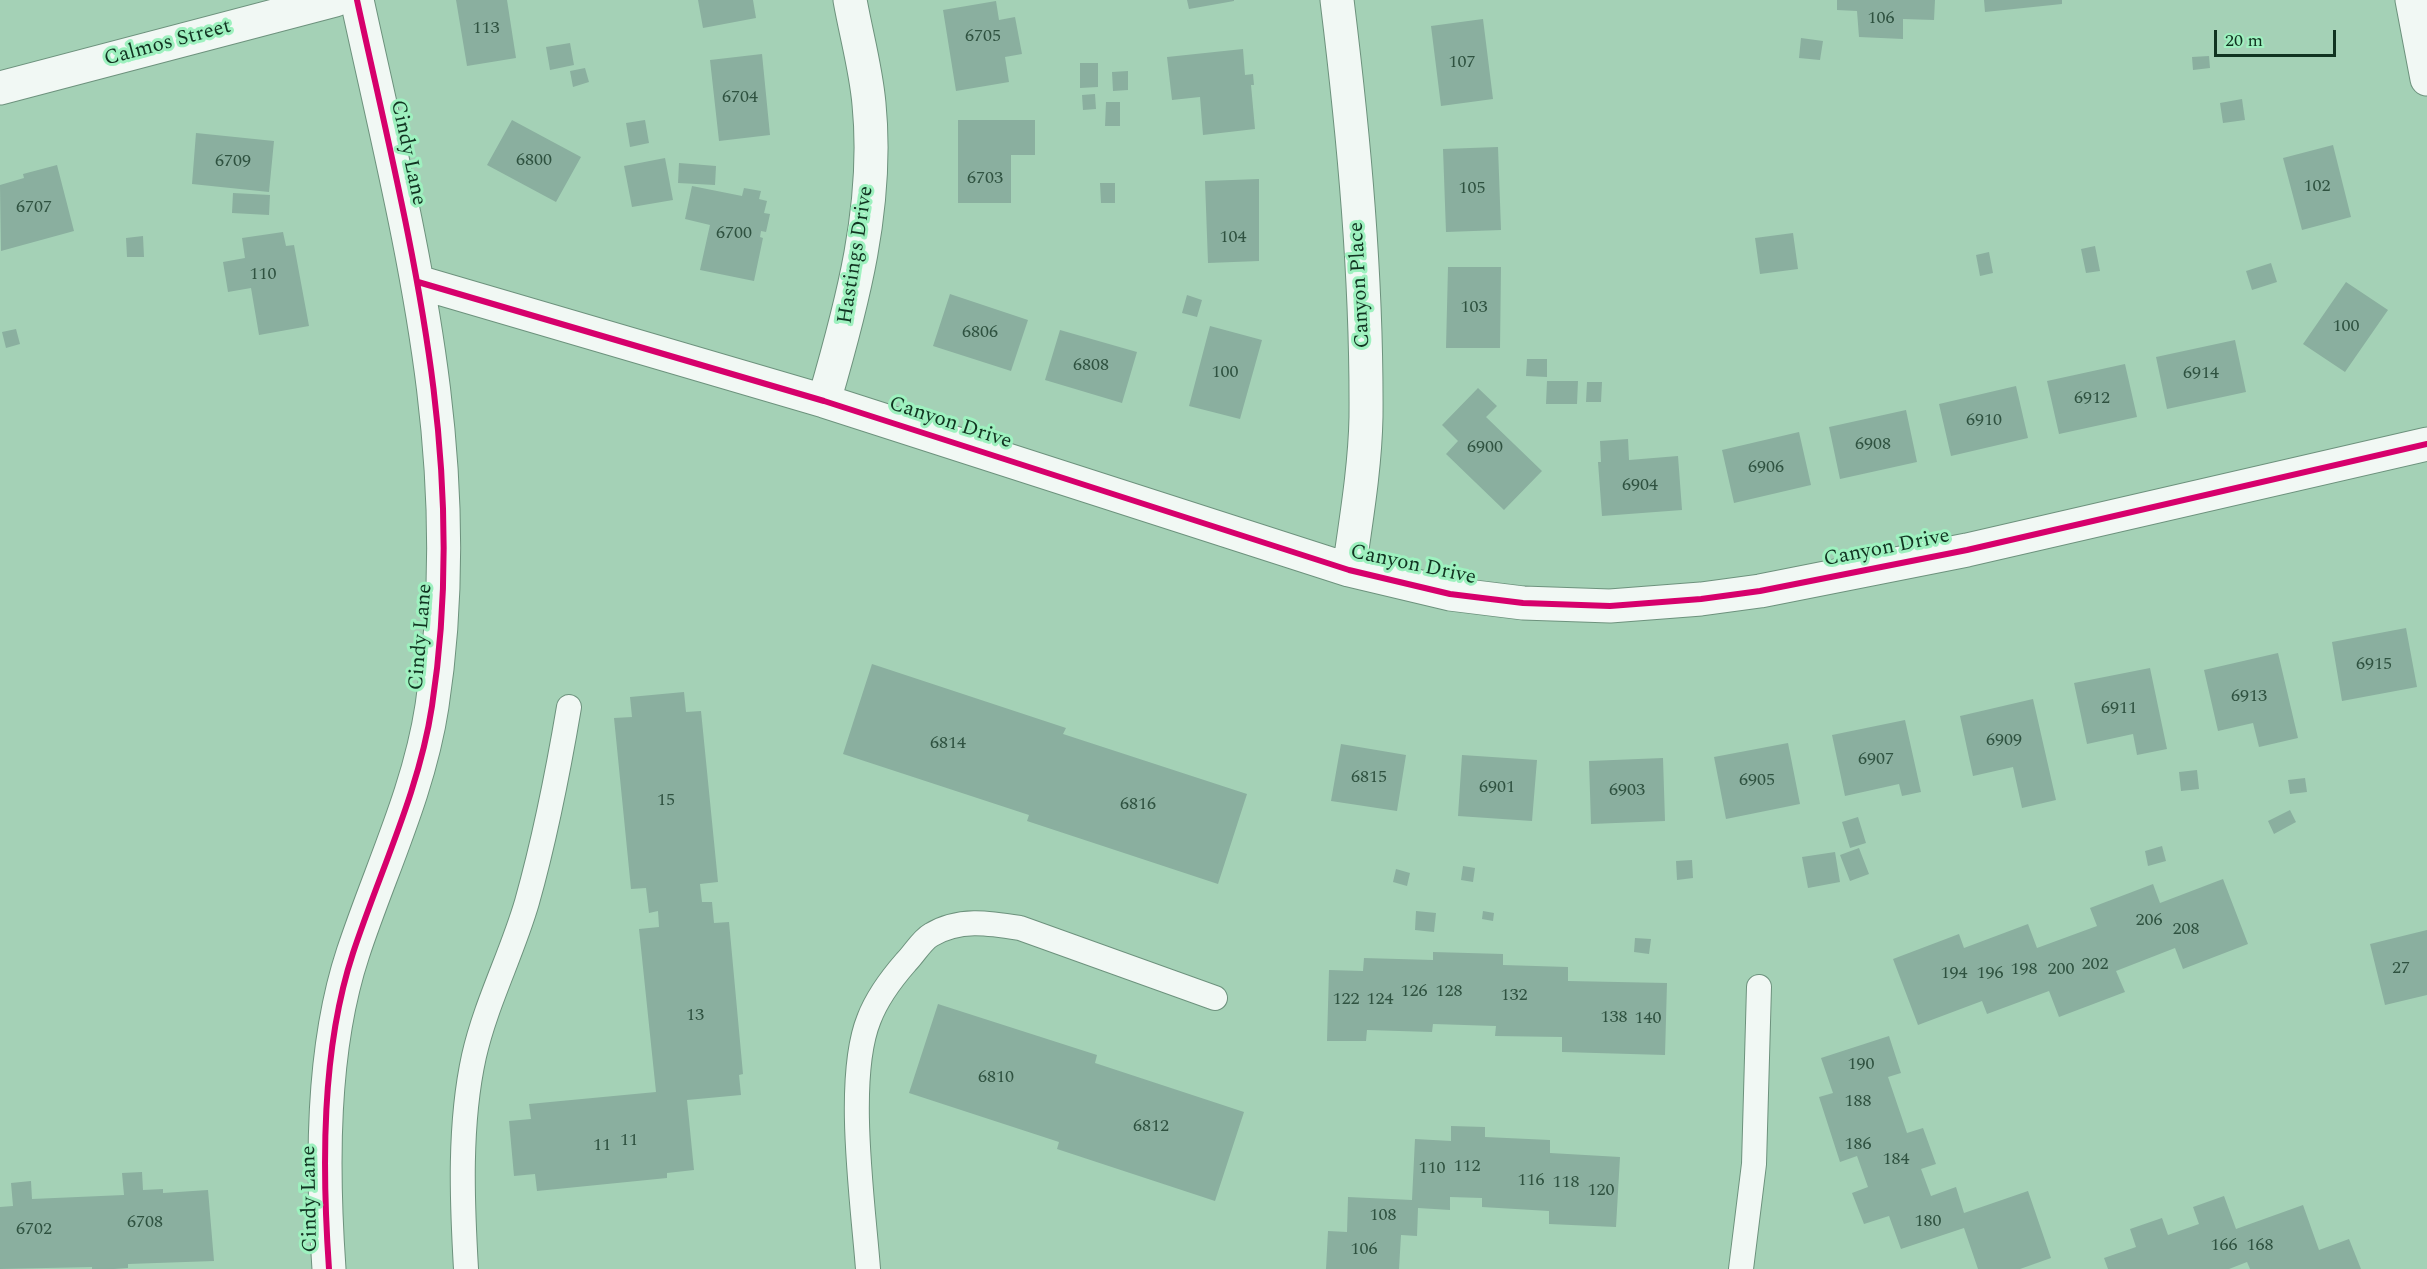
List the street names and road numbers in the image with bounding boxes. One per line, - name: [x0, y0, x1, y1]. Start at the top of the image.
- street label: Calmos Street: [102, 15, 234, 73]
- street label: Cindy Lane: [384, 98, 430, 208]
- street label: Hastings Drive: [834, 184, 880, 326]
- street label: Canyon Place: [1345, 221, 1377, 349]
- street label: Canyon Drive: [885, 392, 1015, 456]
- street label: Canyon Drive: [1822, 524, 1952, 574]
- street label: Canyon Drive: [1348, 540, 1478, 592]
- street label: Cindy Lane: [405, 583, 439, 691]
- street label: Cindy Lane: [297, 1145, 325, 1253]

